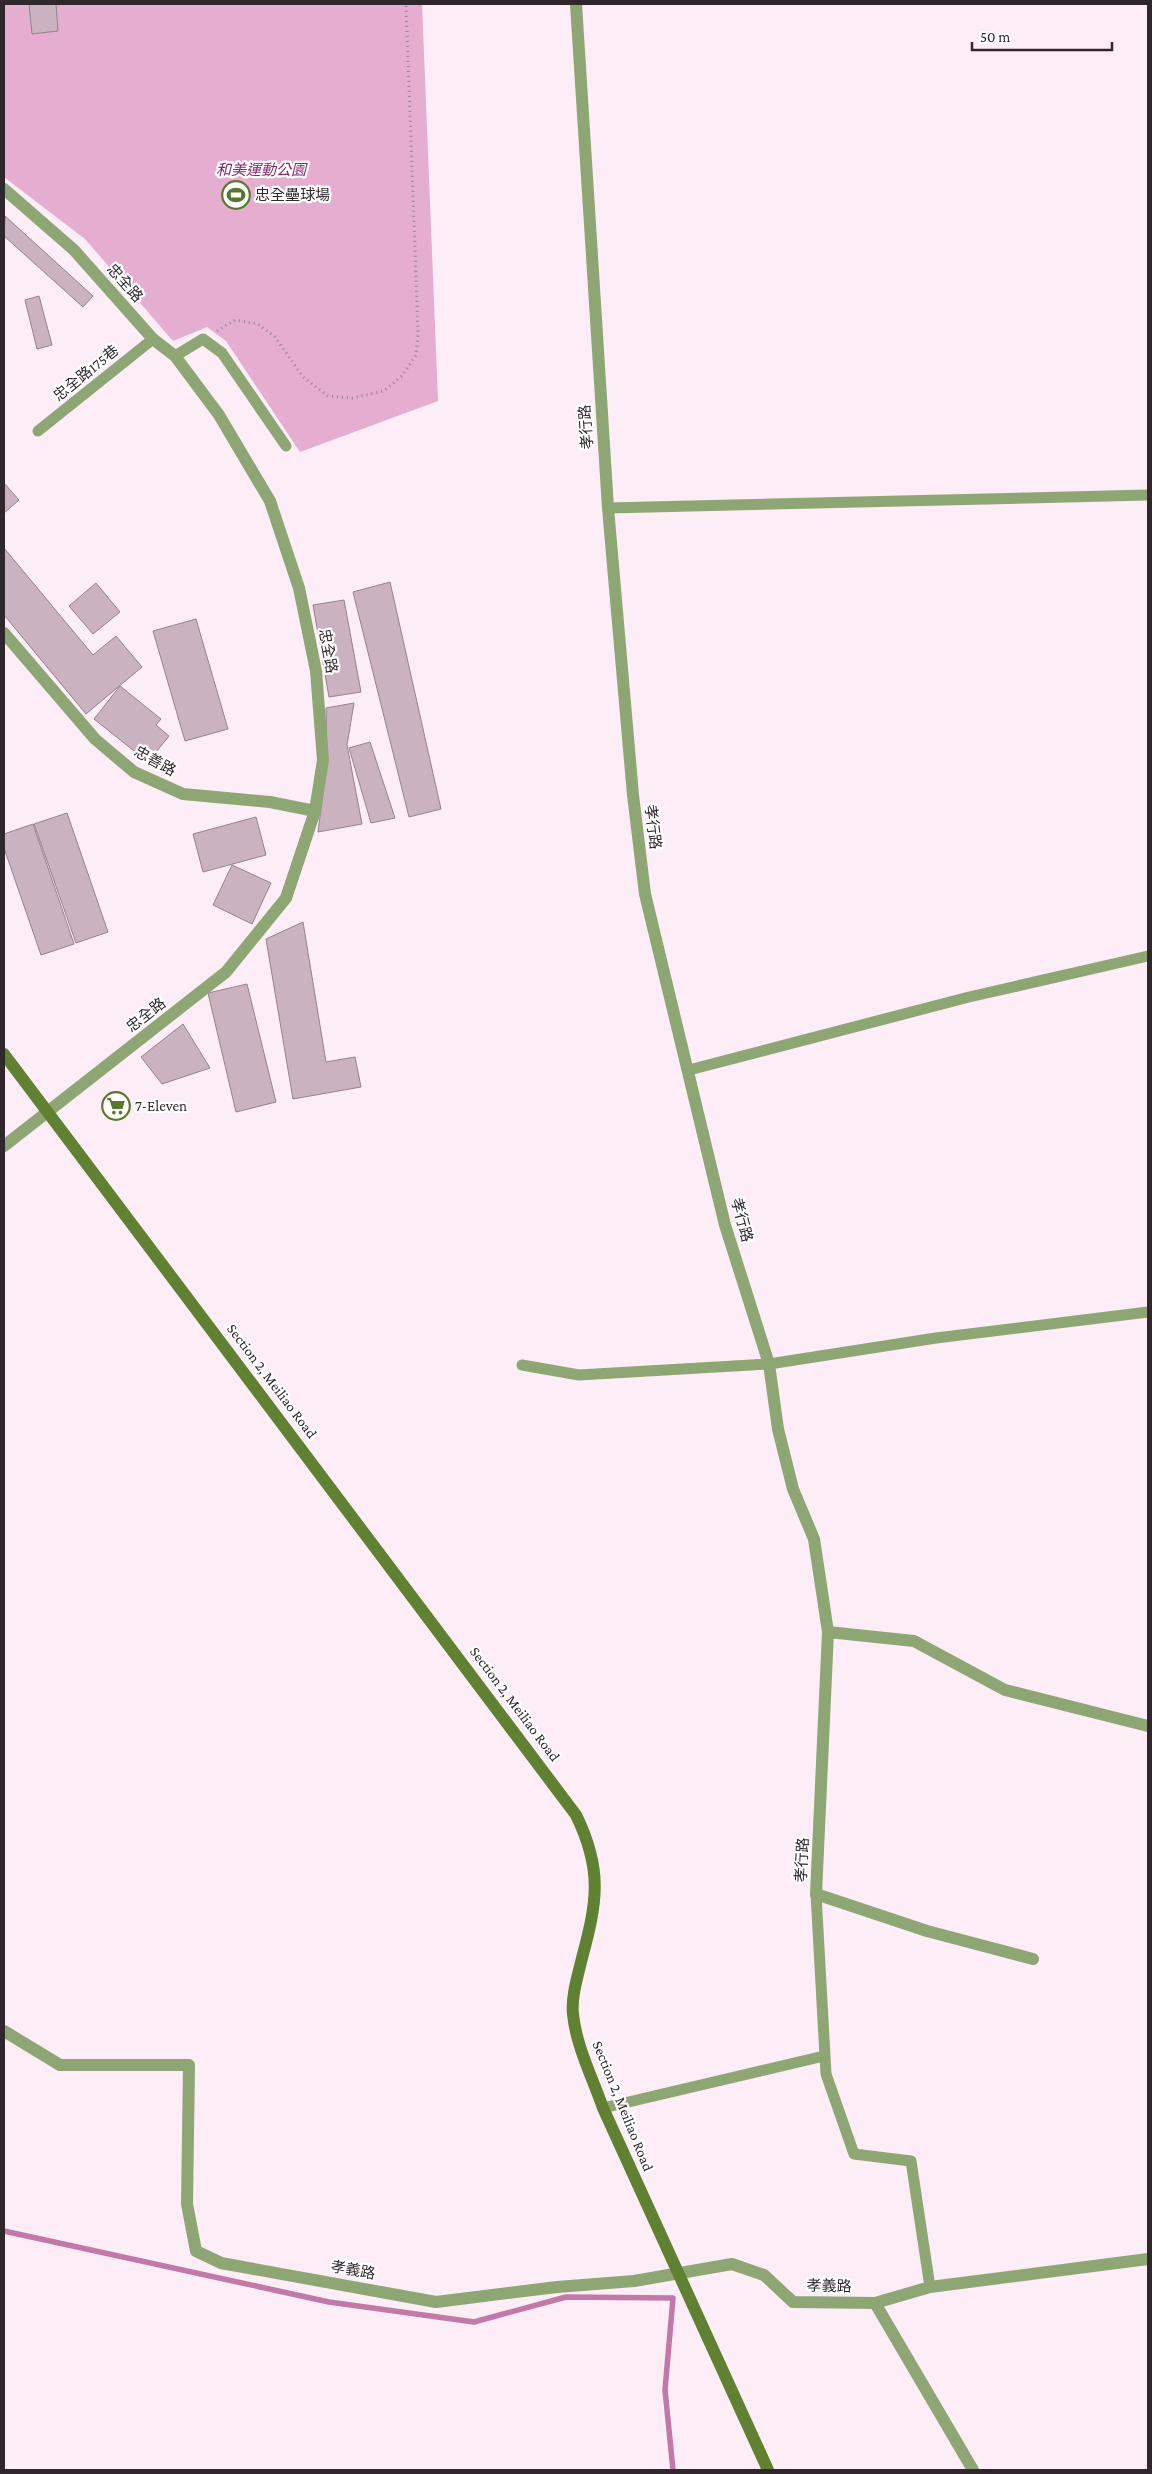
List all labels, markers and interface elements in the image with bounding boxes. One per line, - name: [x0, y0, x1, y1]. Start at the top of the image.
- scale bar: [972, 20, 1112, 52]
- text: 50 m: [980, 29, 1010, 45]
- park label: 和美運動公園: [216, 162, 308, 178]
- sports icon: 忠全壘球場: [221, 180, 251, 210]
- place label: 忠全壘球場: [255, 187, 330, 203]
- street label: 忠全路: [104, 261, 146, 305]
- street label: 忠全路175巷: [50, 342, 122, 404]
- street label: 孝行路: [576, 404, 596, 450]
- street label: 忠全路: [316, 627, 340, 675]
- street label: 忠善路: [131, 743, 179, 779]
- street label: 孝行路: [642, 804, 664, 850]
- street label: 忠全路: [123, 995, 169, 1035]
- supermarket icon: 7-Eleven: [101, 1091, 131, 1121]
- place label: 7-Eleven: [135, 1098, 187, 1114]
- street label: 孝行路: [728, 1196, 756, 1244]
- street label: Section 2, Meiliao Road: [224, 1321, 320, 1441]
- street label: Section 2, Meiliao Road: [467, 1644, 563, 1764]
- street label: 孝行路: [793, 1837, 811, 1883]
- street label: Section 2, Meiliao Road: [590, 2039, 656, 2173]
- street label: 孝義路: [329, 2258, 377, 2282]
- street label: 孝義路: [806, 2278, 852, 2294]

